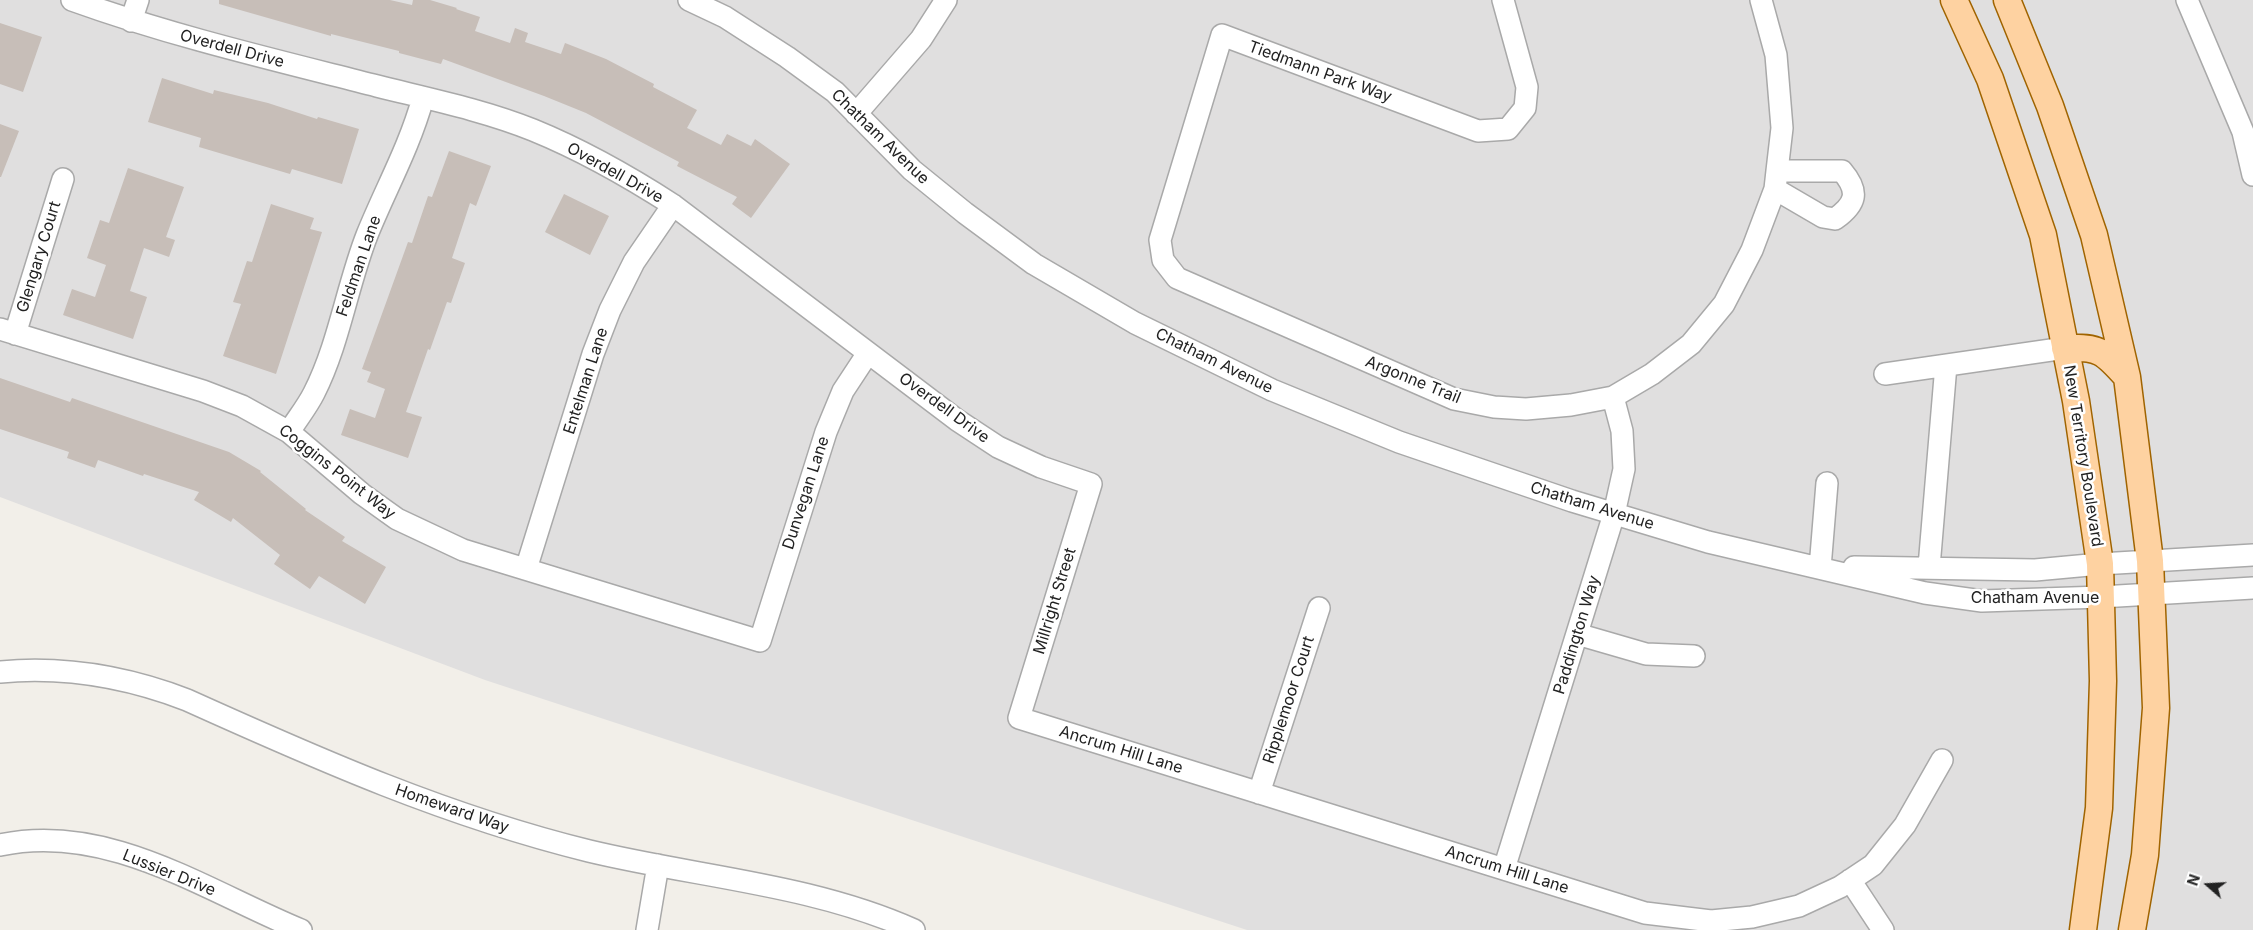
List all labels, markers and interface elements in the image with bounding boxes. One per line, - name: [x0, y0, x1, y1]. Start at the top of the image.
- street label: Overdell Drive: [178, 26, 286, 72]
- street label: Tiedmann Park Way: [1246, 37, 1394, 107]
- street label: Chatham Avenue: [827, 85, 933, 189]
- street label: Overdell Drive: [564, 139, 666, 207]
- street label: Glengary Court: [13, 199, 65, 315]
- street label: Feldman Lane: [333, 213, 385, 319]
- street label: Chatham Avenue: [1152, 324, 1276, 398]
- street label: Entelman Lane: [560, 325, 612, 437]
- street label: Argonne Trail: [1363, 352, 1463, 408]
- street label: New Territory Boulevard: [2059, 364, 2107, 548]
- street label: Overdell Drive: [895, 369, 993, 447]
- street label: Coggins Point Way: [275, 421, 399, 523]
- street label: Dunvegan Lane: [779, 434, 833, 552]
- street label: Chatham Avenue: [1528, 478, 1656, 534]
- street label: Millright Street: [1030, 545, 1080, 657]
- street label: Paddington Way: [1550, 573, 1604, 697]
- street label: Chatham Avenue: [1971, 588, 2099, 608]
- street label: Ripplemoor Court: [1259, 634, 1319, 766]
- street label: Ancrum Hill Lane: [1057, 722, 1185, 778]
- street label: Homeward Way: [392, 780, 512, 838]
- street label: Ancrum Hill Lane: [1443, 842, 1571, 898]
- street label: Lussier Drive: [120, 846, 218, 900]
- north arrow: [2183, 860, 2233, 910]
- text: N: [2184, 872, 2203, 888]

